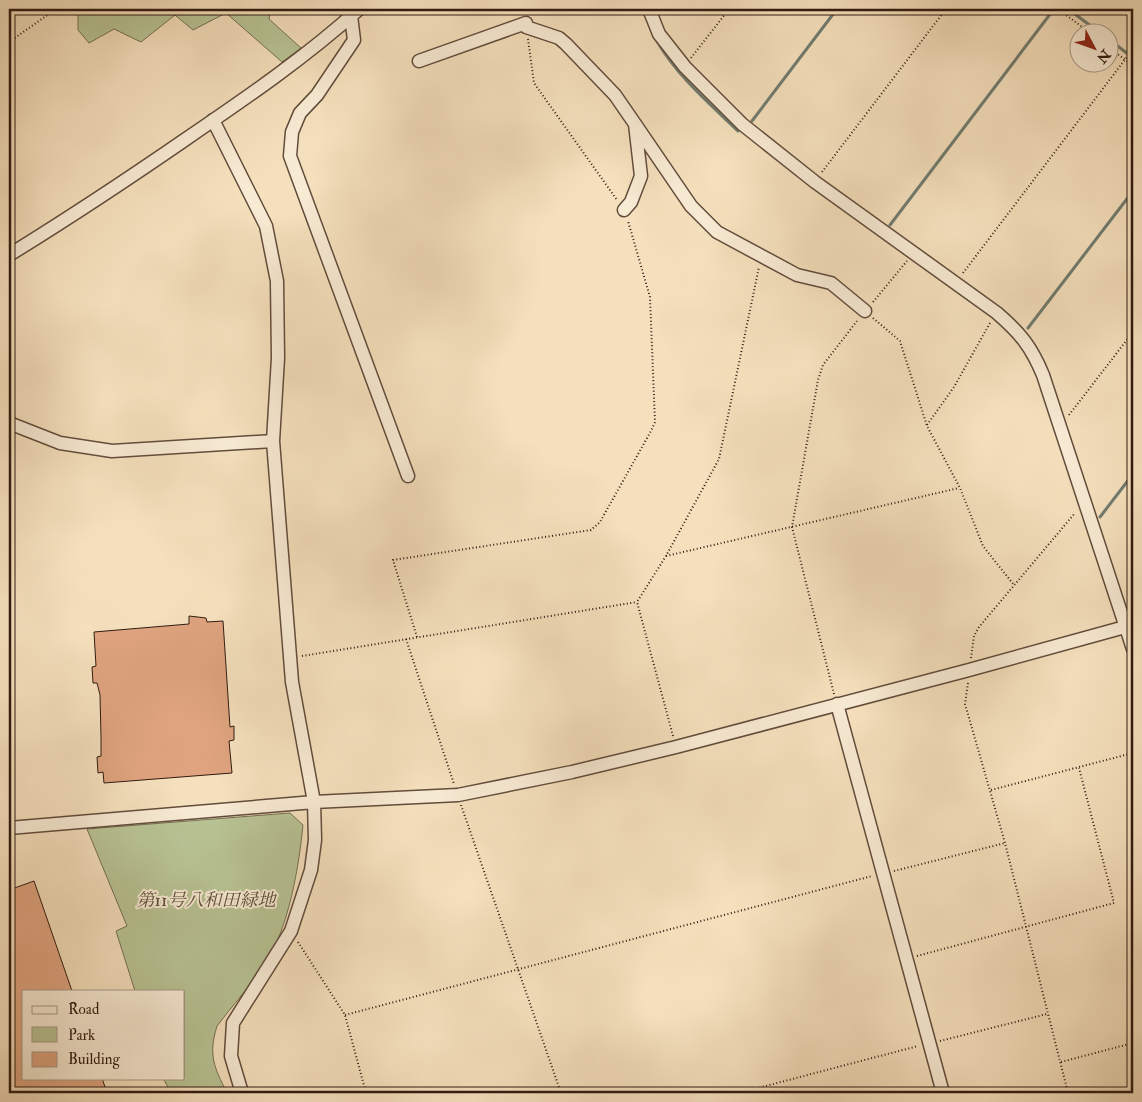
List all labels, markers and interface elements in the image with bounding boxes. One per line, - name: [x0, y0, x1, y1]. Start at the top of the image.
- north arrow: [1070, 22, 1120, 72]
- text: N: [1093, 45, 1115, 67]
- park label: 第11号八和田緑地: [136, 889, 278, 912]
- legend: [22, 990, 185, 1080]
- text: Road: [68, 1000, 100, 1019]
- text: Park: [68, 1026, 95, 1045]
- text: Building: [68, 1050, 120, 1069]

